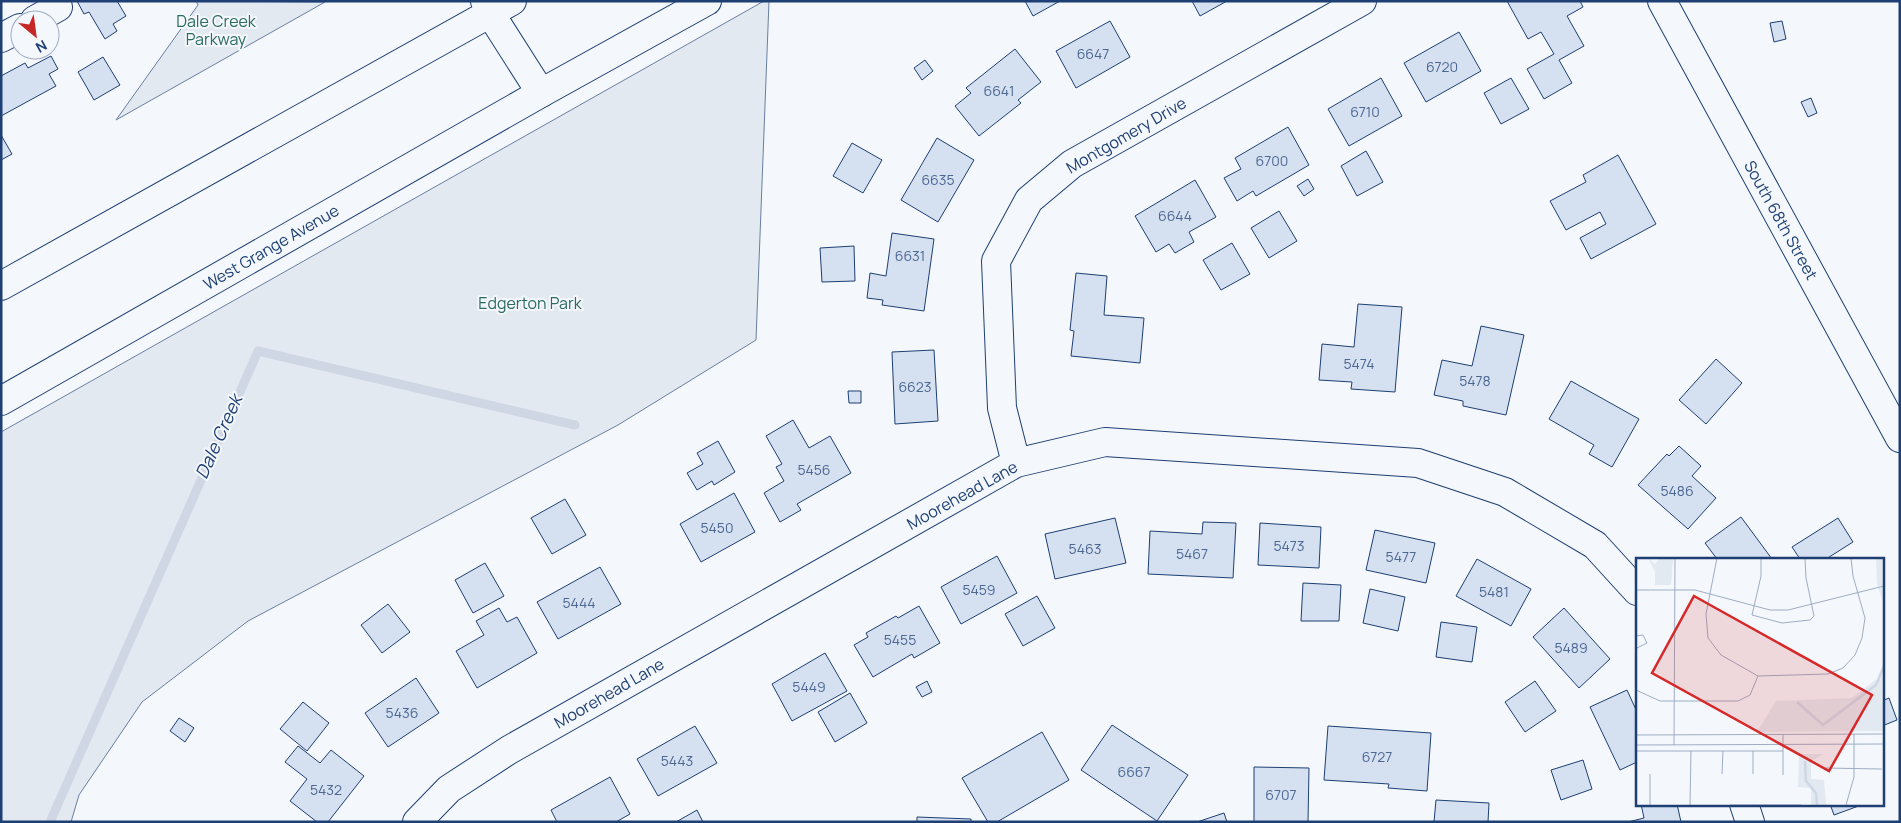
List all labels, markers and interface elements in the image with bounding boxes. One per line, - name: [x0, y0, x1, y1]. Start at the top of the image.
- north arrow: [10, 10, 60, 60]
- park label: Dale Creek Parkway: [176, 10, 257, 50]
- text: N: [33, 36, 51, 58]
- house number: 6647: [1077, 44, 1109, 63]
- house number: 6720: [1426, 57, 1458, 76]
- house number: 6641: [983, 81, 1015, 100]
- street label: Montgomery Drive: [1062, 92, 1190, 178]
- house number: 6710: [1350, 102, 1380, 121]
- house number: 6700: [1256, 151, 1288, 170]
- street label: South 68th Street: [1739, 156, 1823, 284]
- house number: 6635: [921, 170, 955, 189]
- street label: West Grange Avenue: [199, 199, 343, 295]
- house number: 6644: [1158, 206, 1192, 225]
- house number: 6631: [895, 246, 925, 265]
- park label: Edgerton Park: [478, 292, 583, 314]
- house number: 5474: [1343, 354, 1375, 373]
- house number: 5478: [1459, 371, 1491, 390]
- house number: 6623: [898, 377, 932, 396]
- water label: Dale Creek: [189, 388, 249, 482]
- street label: Moorehead Lane: [903, 455, 1021, 535]
- house number: 5456: [797, 460, 831, 479]
- house number: 5486: [1660, 481, 1694, 500]
- house number: 5450: [701, 518, 733, 537]
- house number: 5473: [1273, 536, 1305, 555]
- house number: 5463: [1069, 539, 1101, 558]
- house number: 5467: [1176, 544, 1208, 563]
- house number: 5477: [1386, 547, 1416, 566]
- inset map: [1636, 558, 1884, 806]
- house number: 5459: [962, 580, 996, 599]
- house number: 5481: [1479, 582, 1509, 601]
- house number: 5444: [562, 593, 596, 612]
- house number: 5455: [884, 630, 916, 649]
- house number: 5489: [1554, 638, 1588, 657]
- street label: Moorehead Lane: [550, 653, 668, 733]
- house number: 5449: [792, 677, 826, 696]
- house number: 5436: [386, 703, 418, 722]
- house number: 6727: [1362, 747, 1392, 766]
- house number: 5443: [661, 751, 693, 770]
- house number: 6667: [1117, 762, 1151, 781]
- house number: 5432: [310, 780, 342, 799]
- house number: 6707: [1265, 785, 1297, 804]

